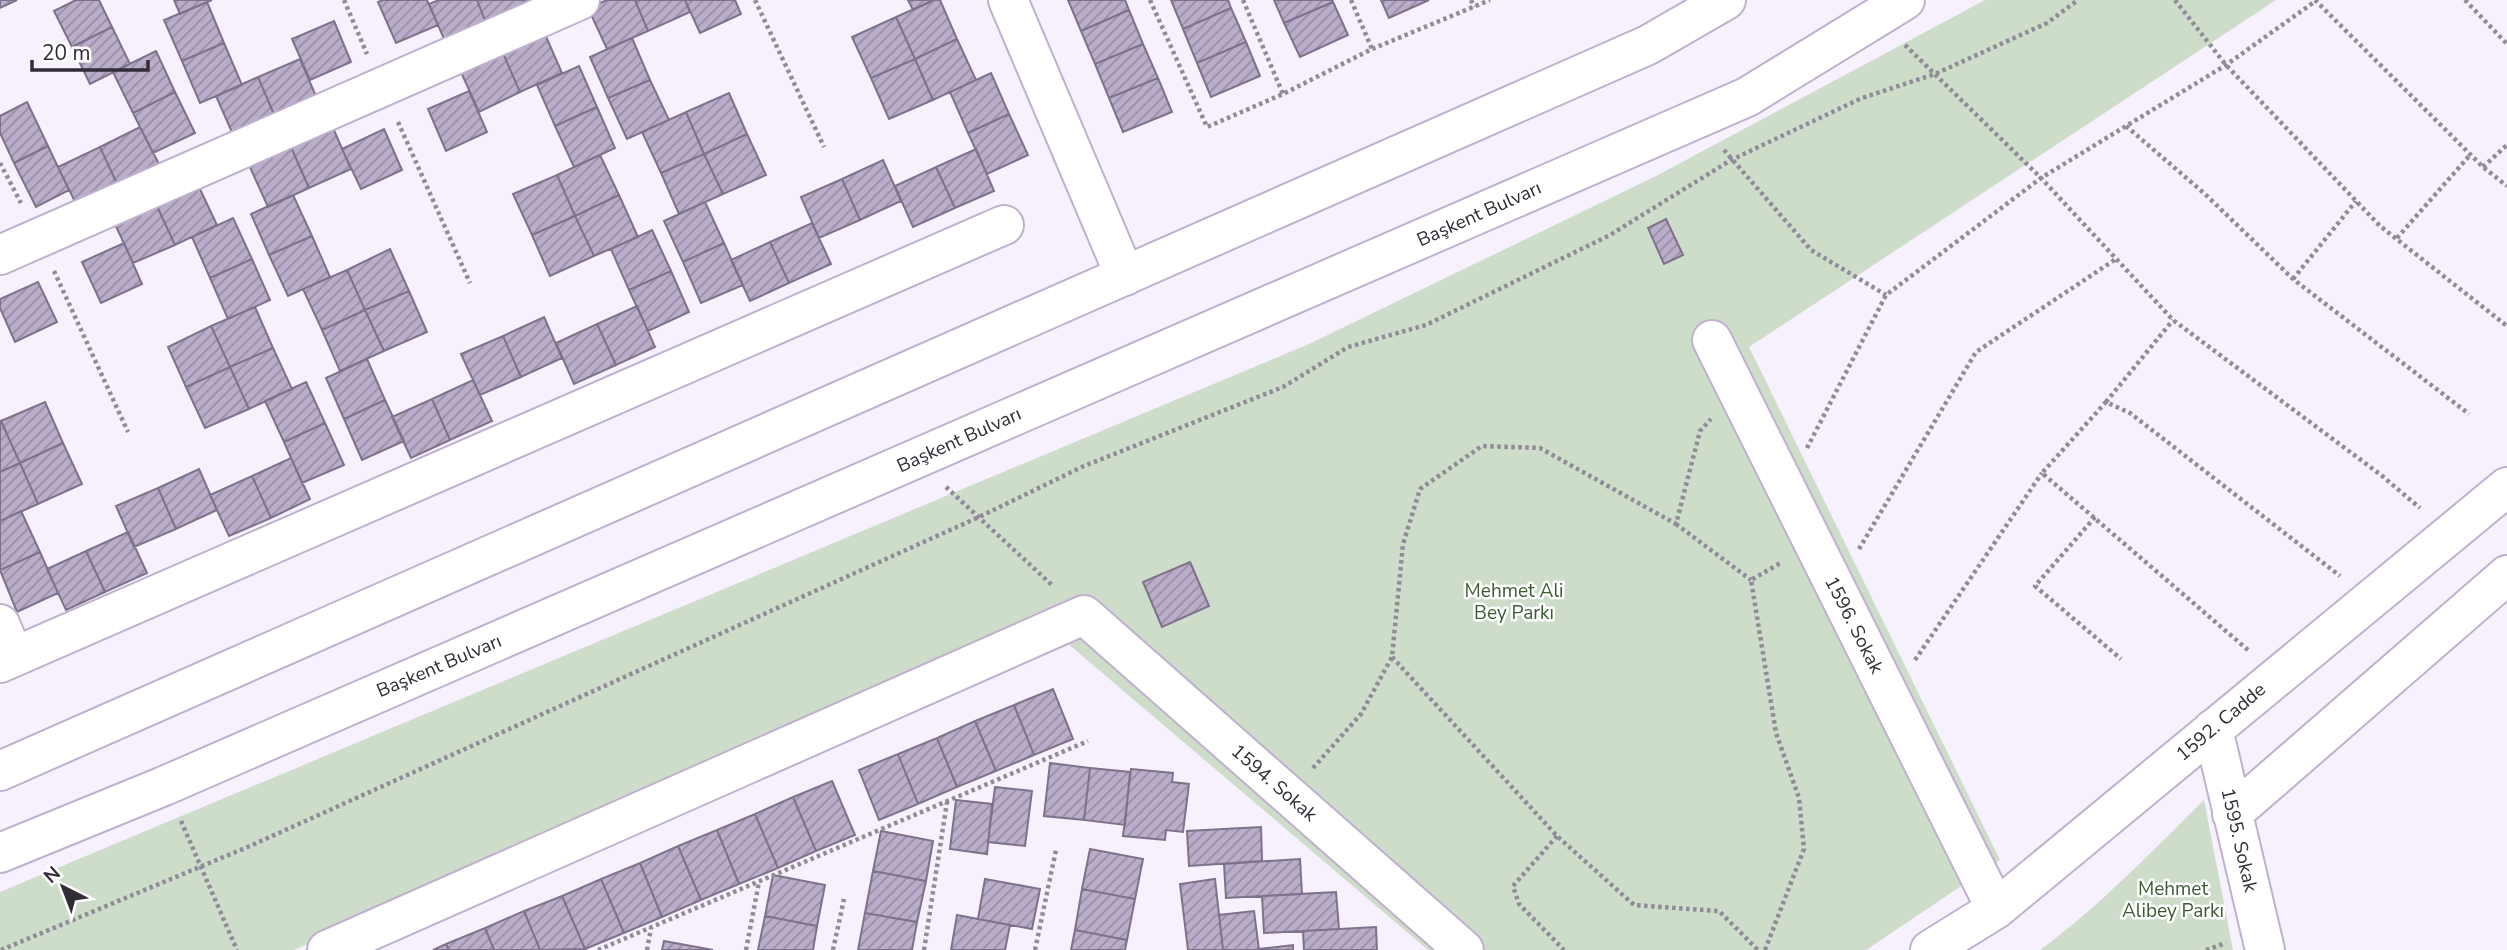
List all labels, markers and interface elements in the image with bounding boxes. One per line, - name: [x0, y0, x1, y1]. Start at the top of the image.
- scale bar: [32, 28, 147, 72]
- text: 20 m: [42, 39, 91, 67]
- street label: Başkent Bulvarı: [1413, 175, 1545, 253]
- street label: Başkent Bulvarı: [893, 401, 1025, 479]
- street label: 1596. Sokak: [1818, 572, 1890, 679]
- park label: Mehmet Ali Bey Parkı: [1465, 578, 1563, 626]
- street label: Başkent Bulvarı: [372, 628, 506, 704]
- street label: 1592. Cadde: [2171, 677, 2271, 767]
- street label: 1594. Sokak: [1225, 738, 1323, 828]
- street label: 1595. Sokak: [2214, 785, 2264, 895]
- north arrow: [28, 852, 98, 922]
- text: N: [38, 861, 66, 890]
- park label: Mehmet Alibey Parkı: [2122, 876, 2224, 924]

